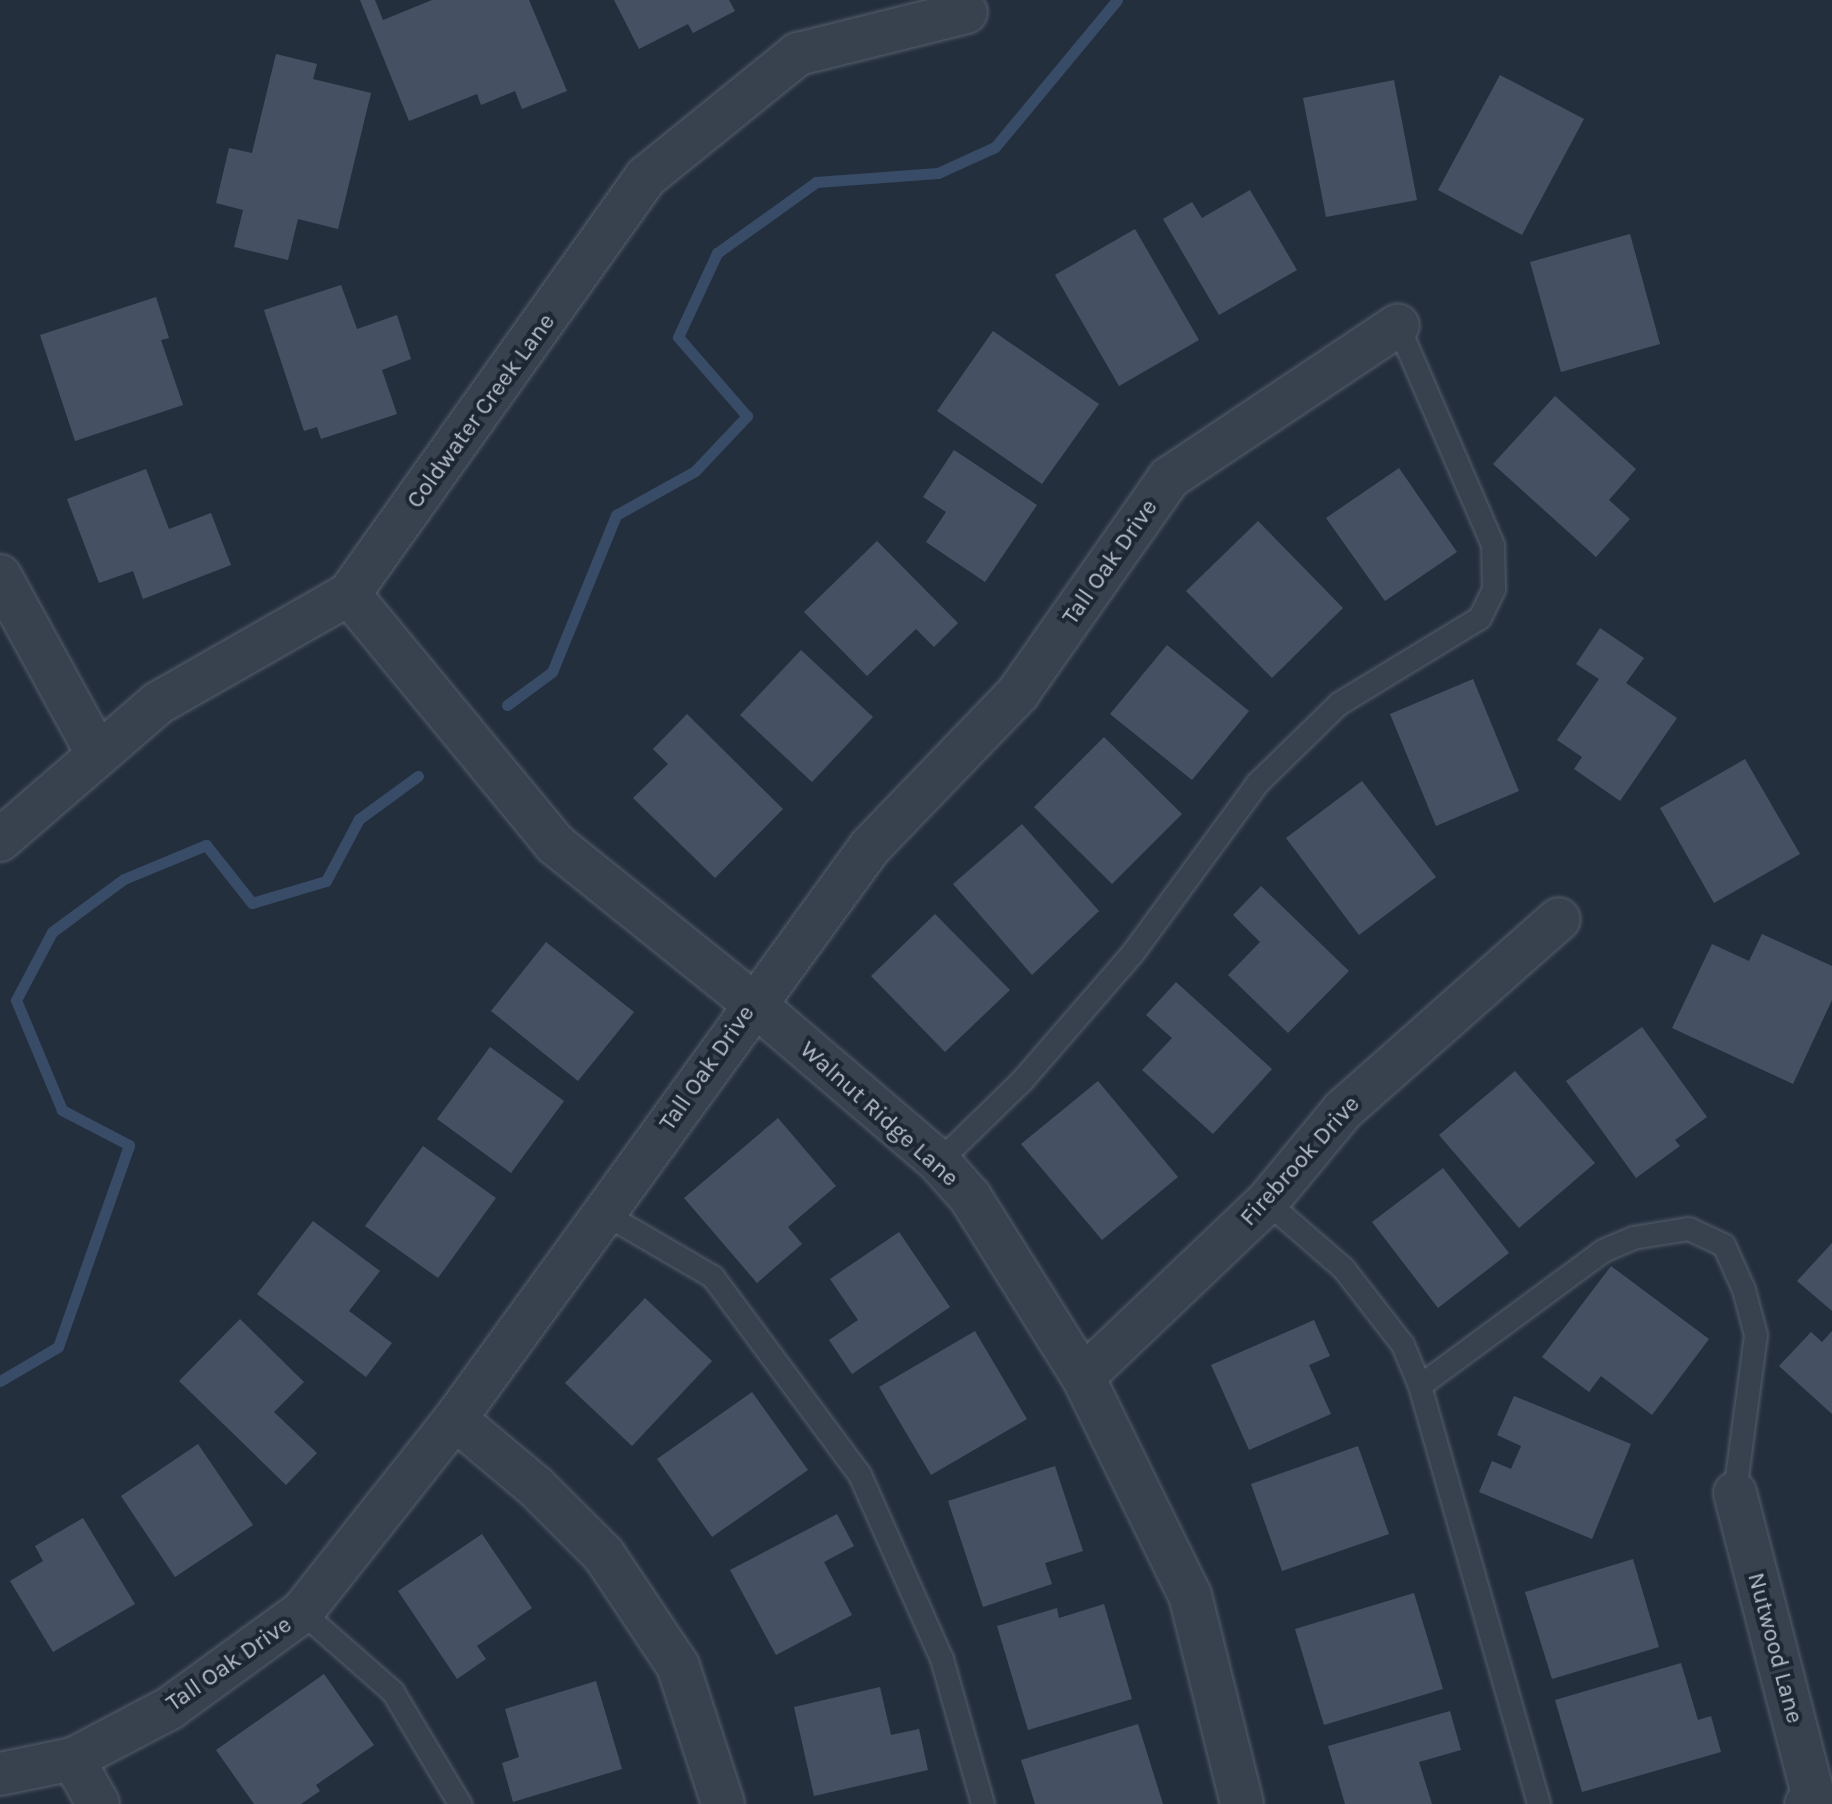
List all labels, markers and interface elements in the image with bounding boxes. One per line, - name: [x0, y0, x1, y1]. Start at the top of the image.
- street label: Coldwater Creek Lane: [401, 308, 561, 514]
- street label: Tall Oak Drive: [1056, 494, 1164, 630]
- street label: Tall Oak Drive: [653, 1000, 761, 1136]
- street label: Walnut Ridge Lane: [794, 1035, 964, 1193]
- street label: Firebrook Drive: [1234, 1090, 1366, 1232]
- street label: Nutwood Lane: [1741, 1570, 1809, 1726]
- street label: Tall Oak Drive: [161, 1610, 297, 1718]

